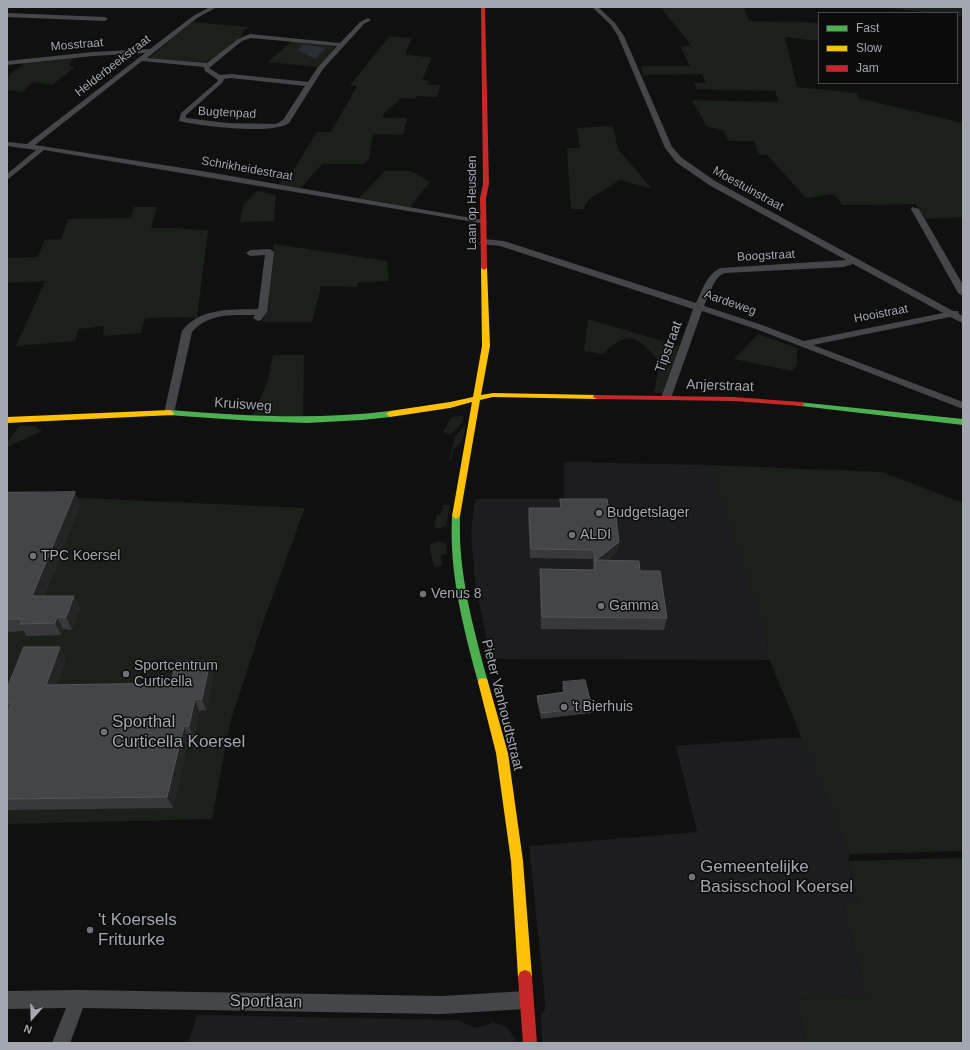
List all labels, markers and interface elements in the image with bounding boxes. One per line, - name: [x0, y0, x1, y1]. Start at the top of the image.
- legend: [818, 12, 958, 84]
- text: Fast: [856, 21, 879, 35]
- street label: Helderbeekstraat: [73, 32, 153, 100]
- street label: Mosstraat: [50, 36, 104, 54]
- text: Slow: [856, 41, 882, 55]
- text: Jam: [856, 61, 879, 75]
- street label: Bugtenpad: [198, 104, 256, 122]
- street label: Schrikheidestraat: [200, 154, 294, 184]
- street label: Laan op Heusden: [466, 156, 480, 250]
- street label: Moestuinstraat: [710, 164, 786, 214]
- street label: Boogstraat: [737, 247, 795, 265]
- street label: Aardeweg: [702, 287, 758, 319]
- street label: Hooistraat: [853, 302, 909, 326]
- street label: Tipstraat: [652, 319, 686, 375]
- street label: Anjerstraat: [686, 376, 754, 396]
- street label: Kruisweg: [214, 395, 272, 415]
- place label: Budgetslager: [607, 505, 690, 521]
- marker: Budgetslager: [594, 508, 604, 518]
- place label: ALDI: [580, 527, 611, 543]
- marker: ALDI: [567, 530, 577, 540]
- place label: TPC Koersel: [41, 548, 120, 564]
- marker: TPC Koersel: [28, 551, 38, 561]
- place label: Venus 8: [431, 586, 482, 602]
- marker: Venus 8: [418, 589, 428, 599]
- place label: Gamma: [609, 598, 659, 614]
- marker: Gamma: [596, 601, 606, 611]
- street label: Pieter Vanhoudtstraat: [478, 638, 526, 772]
- place label: Sportcentrum Curticella: [134, 658, 218, 690]
- marker: Sportcentrum Curticella: [121, 669, 131, 679]
- place label: 't Bierhuis: [572, 699, 633, 715]
- marker: 't Bierhuis: [559, 702, 569, 712]
- place label: Sporthal Curticella Koersel: [112, 712, 245, 752]
- marker: Sporthal Curticella Koersel: [99, 727, 109, 737]
- place label: Gemeentelijke Basisschool Koersel: [700, 857, 853, 897]
- marker: Gemeentelijke Basisschool Koersel: [687, 872, 697, 882]
- place label: 't Koersels Frituurke: [98, 910, 177, 950]
- marker: 't Koersels Frituurke: [85, 925, 95, 935]
- street label: Sportlaan: [229, 991, 303, 1013]
- north arrow: [12, 998, 52, 1038]
- text: N: [22, 1022, 34, 1036]

